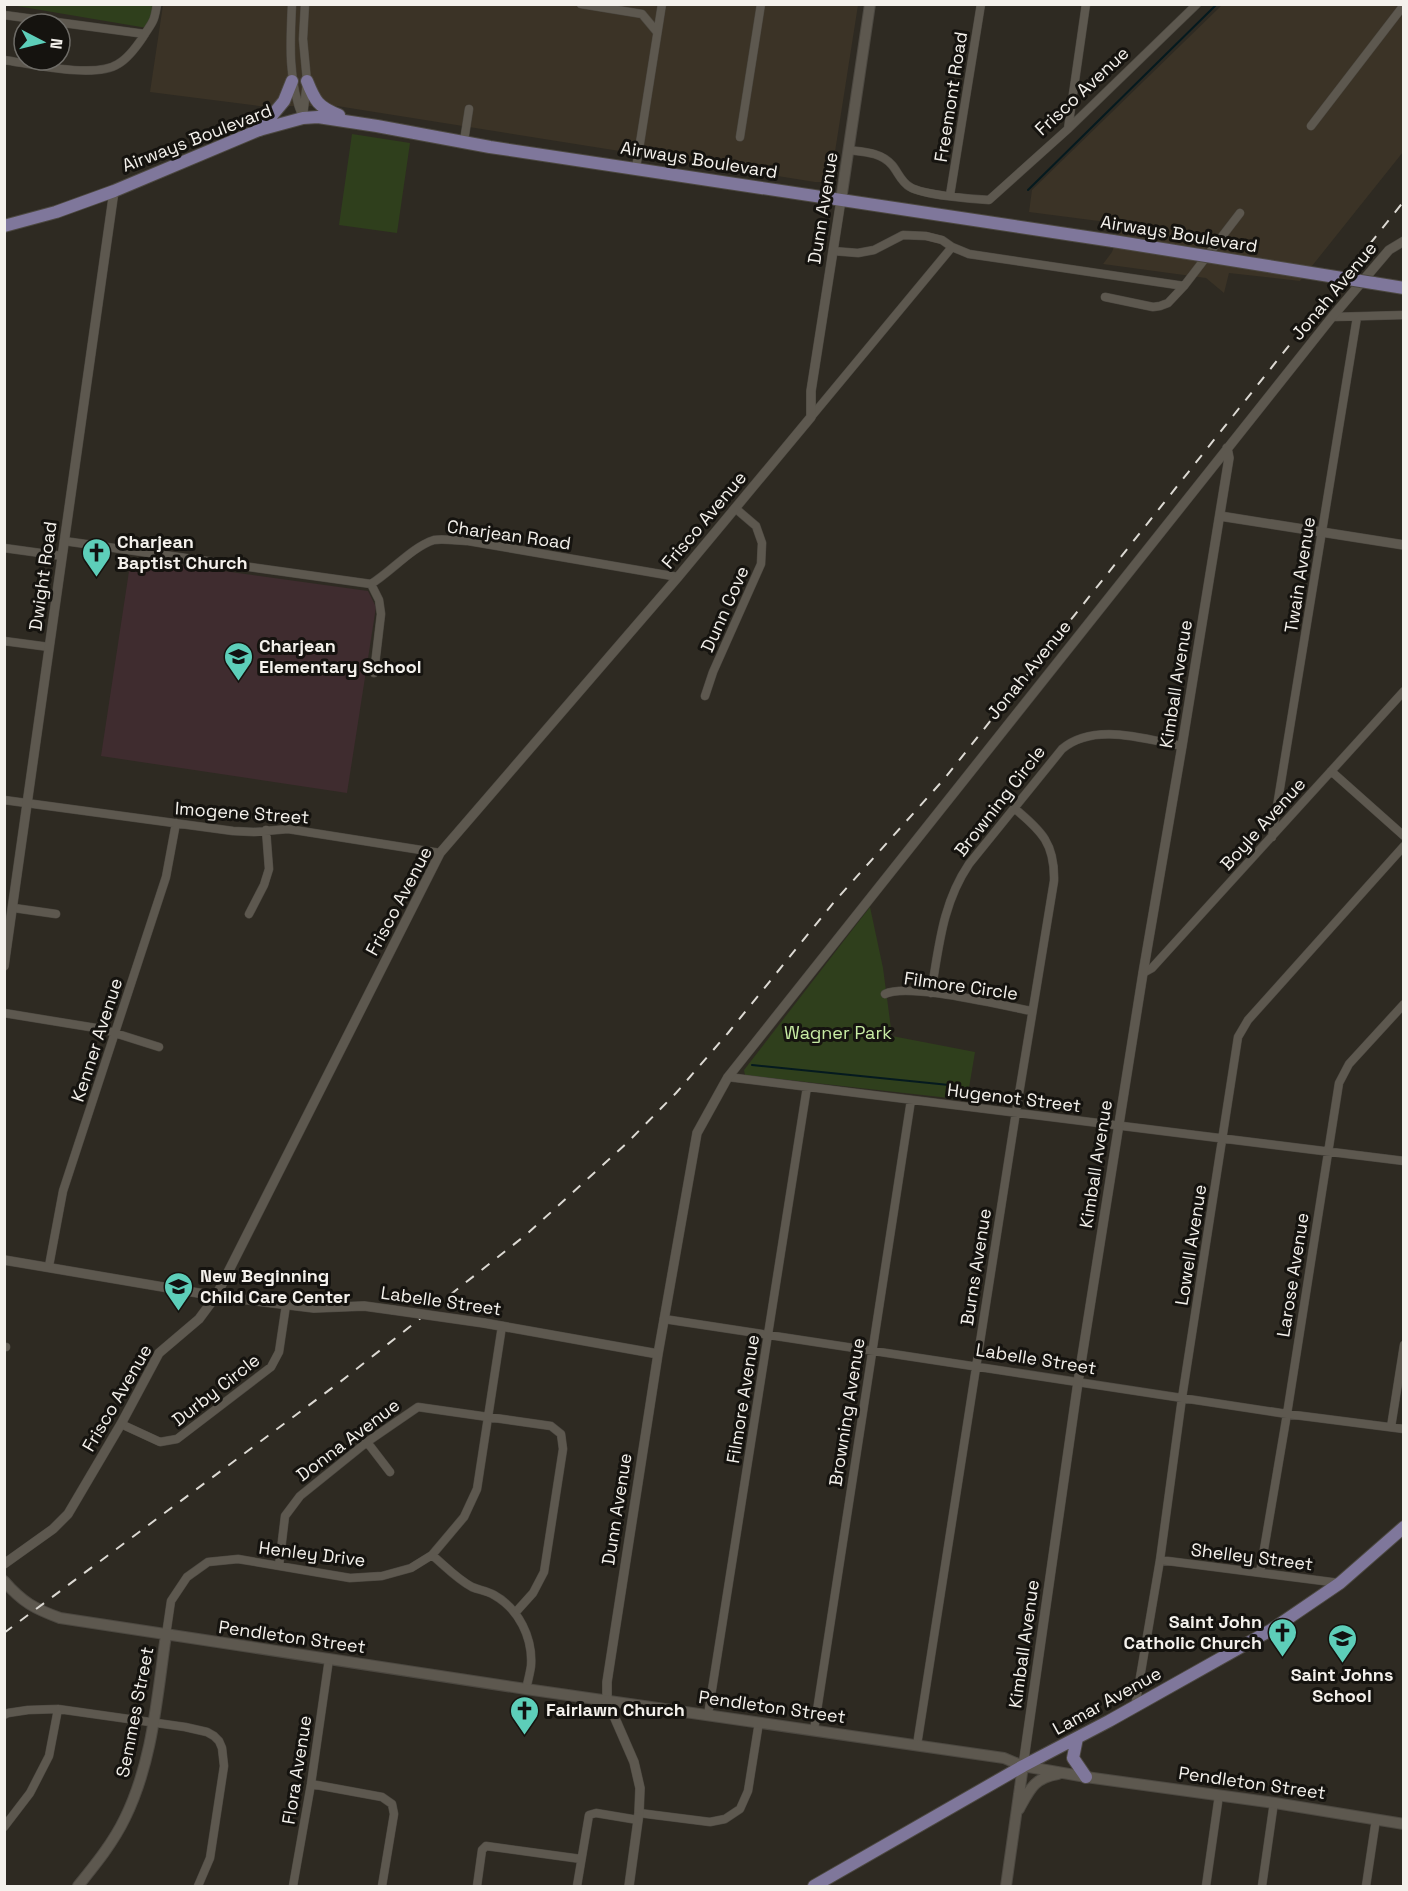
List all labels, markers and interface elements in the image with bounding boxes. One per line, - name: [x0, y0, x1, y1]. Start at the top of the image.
- north arrow: [12, 12, 72, 72]
- street label: Freemont Road: [929, 30, 972, 164]
- text: N: [45, 37, 67, 50]
- street label: Frisco Avenue: [1030, 41, 1133, 140]
- street label: Airways Boulevard: [119, 98, 275, 177]
- street label: Airways Boulevard: [619, 136, 779, 183]
- street label: Dunn Avenue: [802, 150, 843, 266]
- street label: Airways Boulevard: [1099, 210, 1259, 257]
- street label: Jonah Avenue: [1286, 237, 1382, 345]
- street label: Frisco Avenue: [656, 466, 751, 573]
- street label: Charjean Road: [446, 514, 573, 555]
- street label: Twain Avenue: [1279, 515, 1320, 635]
- street label: Dwight Road: [23, 520, 62, 632]
- place label: Charjean Baptist Church: [117, 530, 248, 574]
- church icon: Charjean Baptist Church: [80, 536, 112, 578]
- street label: Dunn Cove: [695, 562, 754, 655]
- street label: Jonah Avenue: [981, 615, 1076, 724]
- street label: Kimball Avenue: [1154, 618, 1197, 750]
- place label: Charjean Elementary School: [259, 634, 422, 678]
- school or university icon: Charjean Elementary School: [222, 640, 254, 682]
- street label: Browning Circle: [949, 741, 1050, 861]
- street label: Boyle Avenue: [1215, 772, 1310, 875]
- street label: Imogene Street: [174, 796, 310, 829]
- street label: Frisco Avenue: [360, 842, 437, 959]
- street label: Filmore Circle: [902, 966, 1020, 1005]
- street label: Kenner Avenue: [66, 975, 127, 1105]
- park label: Wagner Park: [784, 1021, 892, 1044]
- street label: Hugenot Street: [946, 1078, 1082, 1117]
- street label: Kimball Avenue: [1074, 1098, 1117, 1230]
- street label: Lowell Avenue: [1170, 1183, 1211, 1307]
- street label: Burns Avenue: [955, 1207, 996, 1327]
- street label: Larose Avenue: [1271, 1211, 1314, 1339]
- place label: New Beginning Child Care Center: [200, 1264, 350, 1308]
- school or university icon: New Beginning Child Care Center: [163, 1270, 195, 1312]
- street label: Labelle Street: [379, 1281, 503, 1320]
- street label: Filmore Avenue: [721, 1333, 764, 1465]
- street label: Browning Avenue: [823, 1336, 870, 1488]
- street label: Labelle Street: [974, 1338, 1098, 1379]
- street label: Frisco Avenue: [77, 1340, 157, 1456]
- street label: Durby Circle: [167, 1348, 264, 1431]
- street label: Donna Avenue: [291, 1393, 404, 1486]
- street label: Dunn Avenue: [596, 1451, 637, 1567]
- street label: Henley Drive: [257, 1536, 367, 1571]
- street label: Shelley Street: [1190, 1538, 1314, 1575]
- street label: Kimball Avenue: [1003, 1578, 1044, 1710]
- place label: Saint John Catholic Church: [1124, 1610, 1262, 1654]
- street label: Pendleton Street: [217, 1615, 367, 1658]
- church icon: Saint John Catholic Church: [1267, 1616, 1299, 1658]
- school or university icon: Saint Johns School: [1326, 1622, 1358, 1664]
- street label: Semmes Street: [111, 1645, 158, 1779]
- street label: Lamar Avenue: [1048, 1661, 1165, 1740]
- place label: Saint Johns School: [1291, 1663, 1393, 1707]
- street label: Pendleton Street: [697, 1685, 847, 1728]
- church icon: Fairlawn Church: [509, 1694, 541, 1736]
- place label: Fairlawn Church: [546, 1698, 685, 1721]
- street label: Flora Avenue: [277, 1714, 316, 1826]
- street label: Pendleton Street: [1177, 1761, 1327, 1804]

